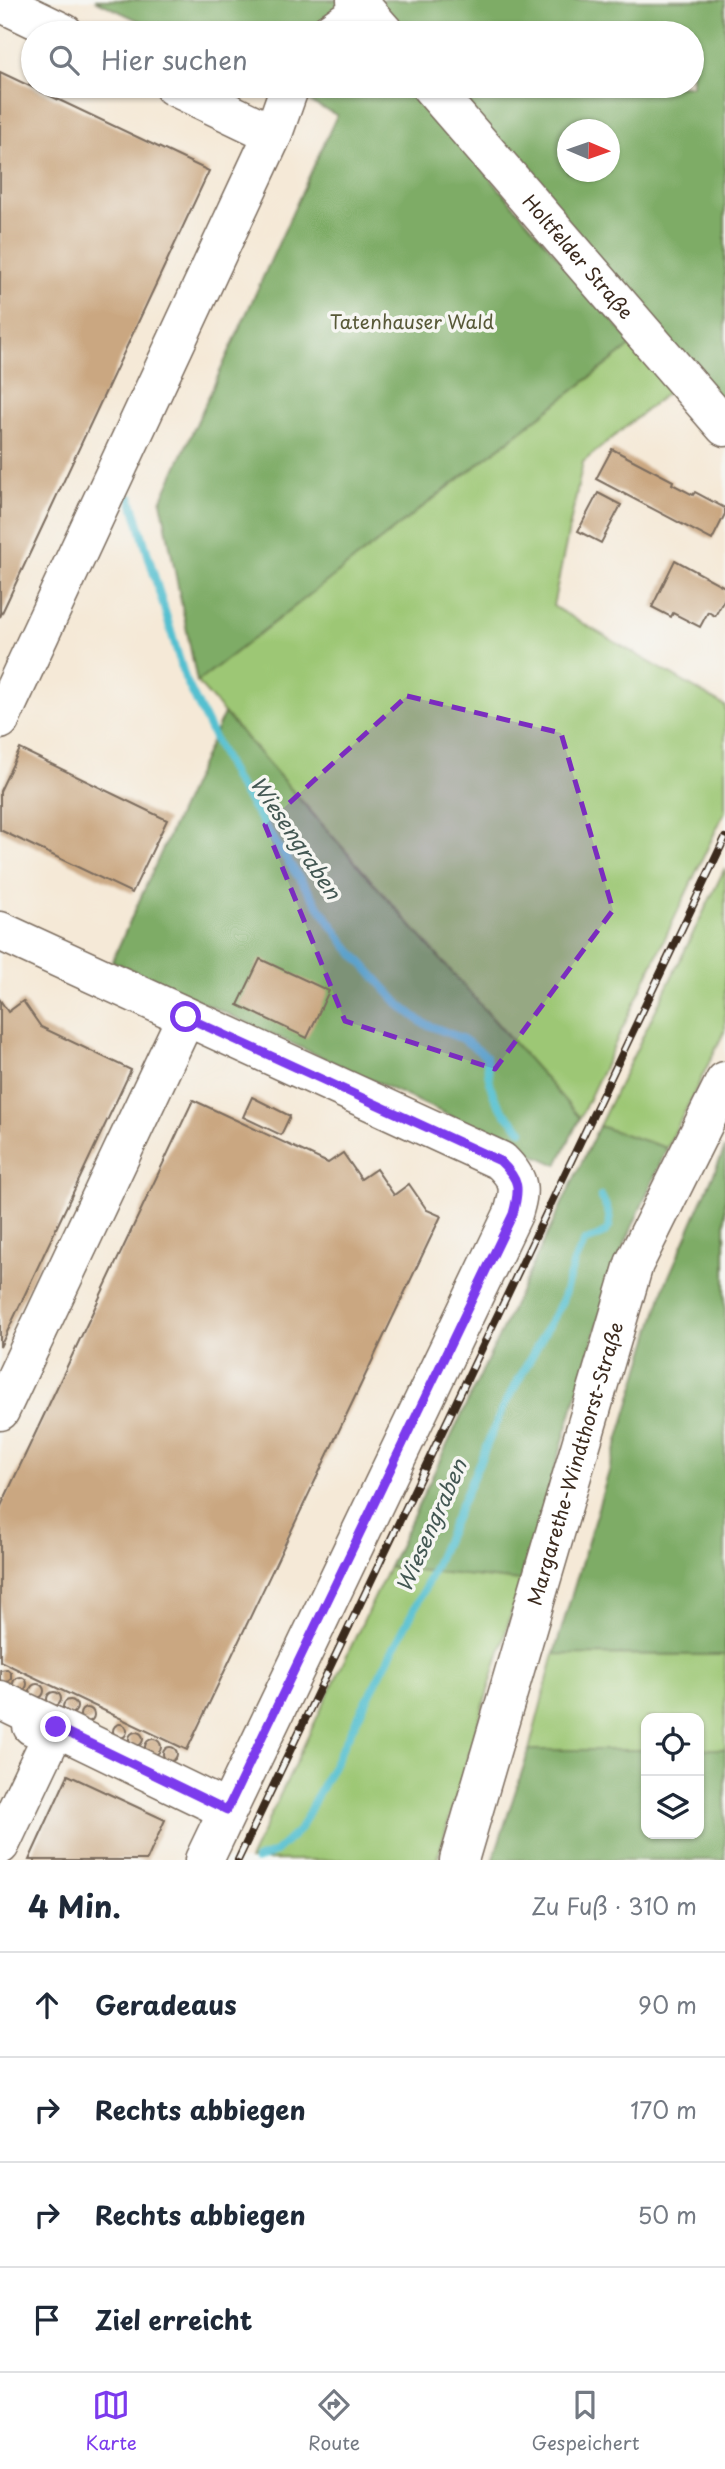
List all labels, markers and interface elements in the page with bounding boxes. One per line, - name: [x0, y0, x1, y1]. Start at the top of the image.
- search box: [21, 21, 704, 98]
- text: Hier suchen: [101, 40, 248, 79]
- icon: search: [45, 41, 83, 79]
- north arrow: [557, 119, 620, 182]
- street label: Holtfelder Straße: [517, 188, 641, 325]
- park label: Tatenhauser Wald: [330, 307, 495, 335]
- water label: Wiesengraben: [243, 769, 350, 906]
- route start: [170, 1001, 201, 1032]
- street label: Margarethe-Windthorst-Straße: [520, 1318, 629, 1608]
- water label: Wiesengraben: [387, 1453, 474, 1597]
- route end: [40, 1711, 71, 1742]
- map controls: [641, 1713, 704, 1839]
- button: locate: [641, 1713, 704, 1776]
- button: layers: [641, 1776, 704, 1839]
- text: 4 Min.: [28, 1883, 121, 1928]
- text: Zu Fuß · 310 m: [531, 1888, 697, 1923]
- text: Geradeaus: [95, 1985, 237, 2024]
- icon: ahead: [28, 1986, 66, 2024]
- text: 90 m: [638, 1987, 697, 2022]
- text: Rechts abbiegen: [95, 2090, 306, 2129]
- icon: right: [28, 2091, 66, 2129]
- text: 170 m: [630, 2092, 697, 2127]
- text: Rechts abbiegen: [95, 2195, 306, 2234]
- icon: right: [28, 2196, 66, 2234]
- text: 50 m: [637, 2197, 697, 2232]
- text: Ziel erreicht: [95, 2300, 253, 2339]
- icon: arrive: [28, 2301, 66, 2339]
- tab: Karte: [86, 2386, 137, 2456]
- tab: Route: [308, 2386, 360, 2456]
- tab: Gespeichert: [531, 2386, 639, 2456]

